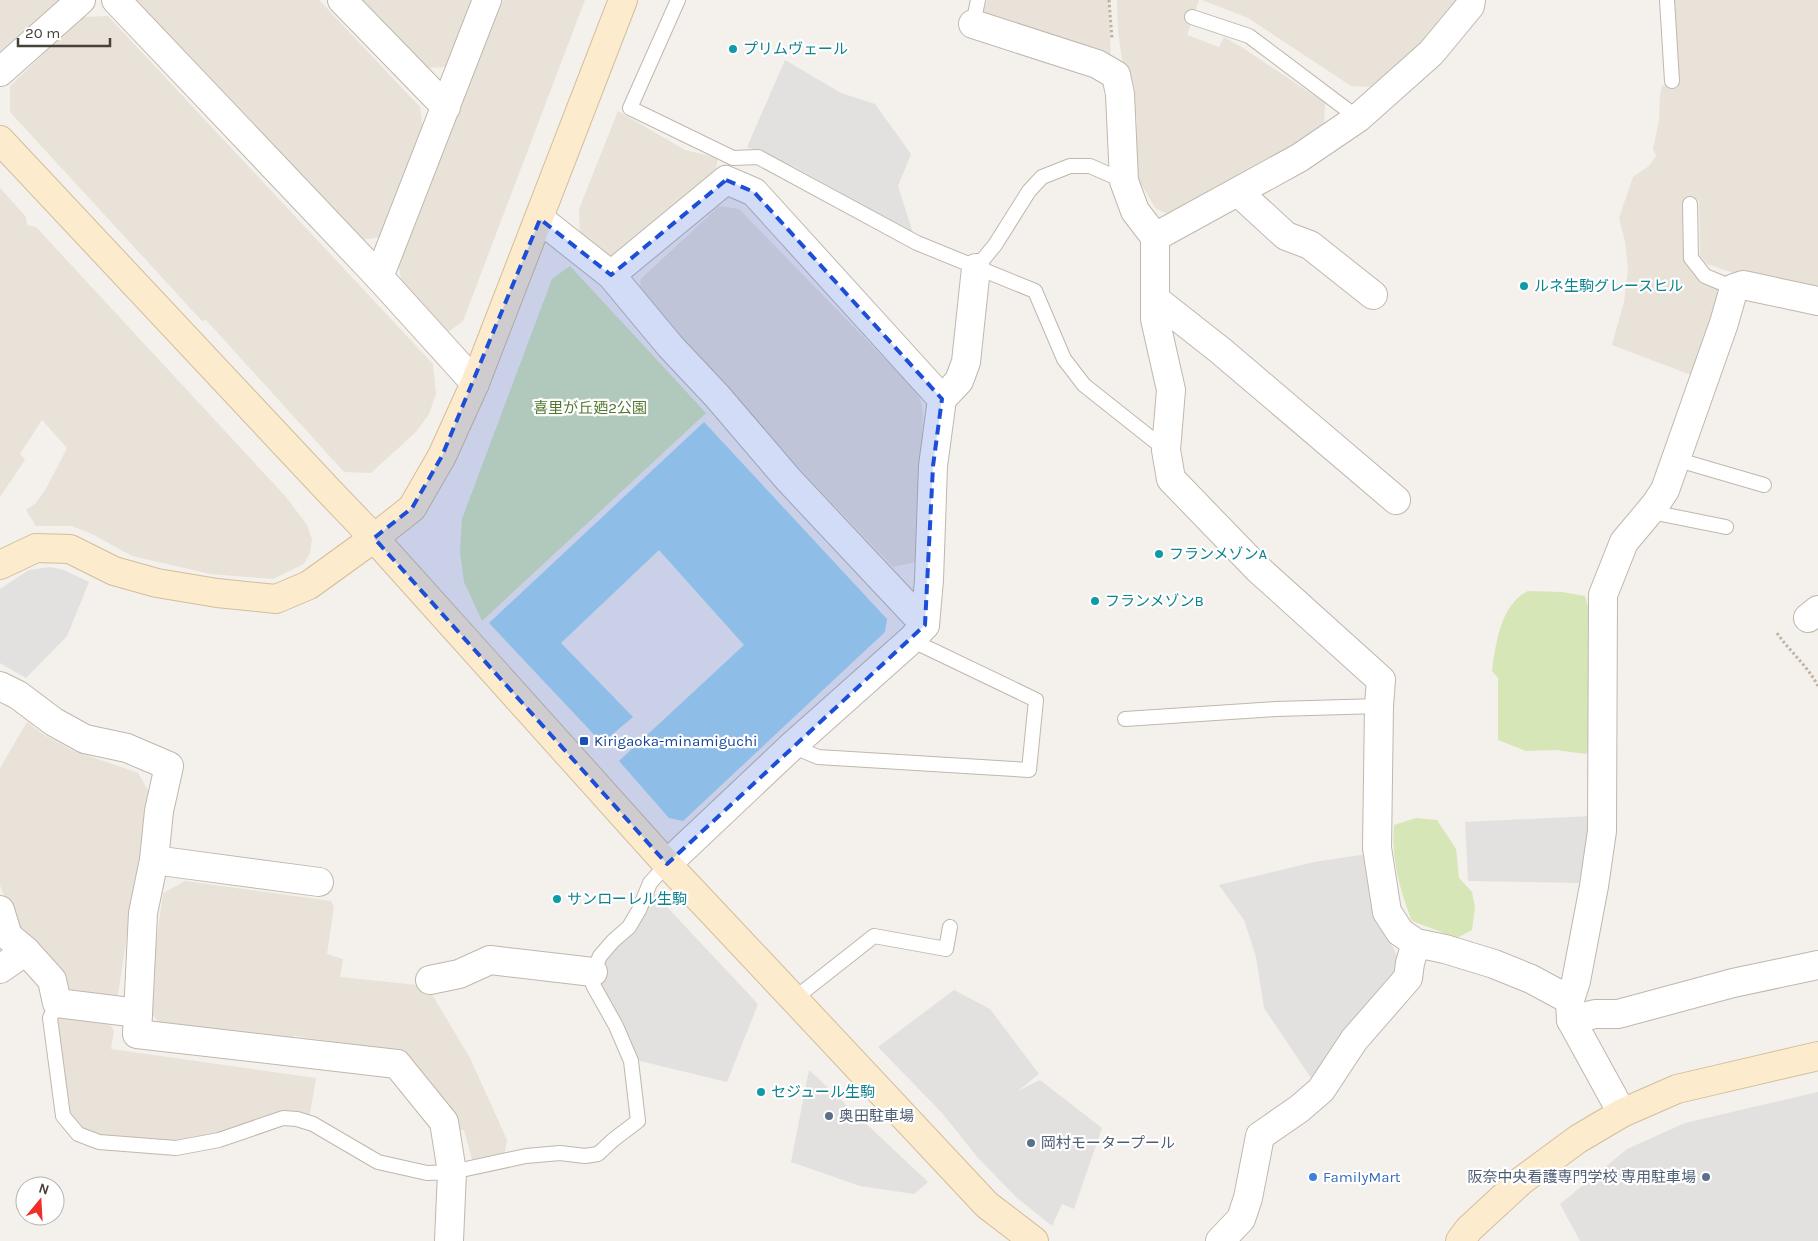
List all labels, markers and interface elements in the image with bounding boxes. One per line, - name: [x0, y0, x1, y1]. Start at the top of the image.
- scale bar: [18, 15, 110, 47]
- text: 20 m: [25, 24, 60, 42]
- place label: プリムヴェール: [743, 40, 848, 58]
- marker: プリムヴェール: [727, 43, 739, 55]
- place label: ルネ生駒グレースヒル: [1534, 277, 1683, 295]
- marker: ルネ生駒グレースヒル: [1518, 280, 1530, 292]
- park label: 喜里が丘廼2公園: [533, 399, 647, 417]
- place label: フランメゾンA: [1169, 545, 1268, 563]
- marker: フランメゾンA: [1153, 548, 1165, 560]
- place label: フランメゾンB: [1105, 592, 1204, 610]
- marker: フランメゾンB: [1089, 595, 1101, 607]
- place label: Kirigaoka-minamiguchi: [594, 732, 757, 750]
- marker: Kirigaoka-minamiguchi: [578, 735, 590, 747]
- place label: サンローレル生駒: [567, 890, 687, 908]
- marker: サンローレル生駒: [551, 893, 563, 905]
- place label: セジュール生駒: [771, 1083, 875, 1101]
- marker: セジュール生駒: [755, 1086, 767, 1098]
- place label: 奥田駐車場: [839, 1107, 914, 1125]
- marker: 奥田駐車場: [823, 1110, 835, 1122]
- place label: 岡村モータープール: [1041, 1134, 1175, 1152]
- marker: 岡村モータープール: [1025, 1137, 1037, 1149]
- place label: FamilyMart: [1323, 1168, 1401, 1186]
- place label: 阪奈中央看護専門学校 専用駐車場: [1467, 1168, 1696, 1186]
- marker: FamilyMart: [1307, 1171, 1319, 1183]
- marker: 阪奈中央看護専門学校 専用駐車場: [1700, 1171, 1712, 1183]
- north arrow: [15, 1176, 65, 1226]
- text: N: [36, 1179, 51, 1199]

